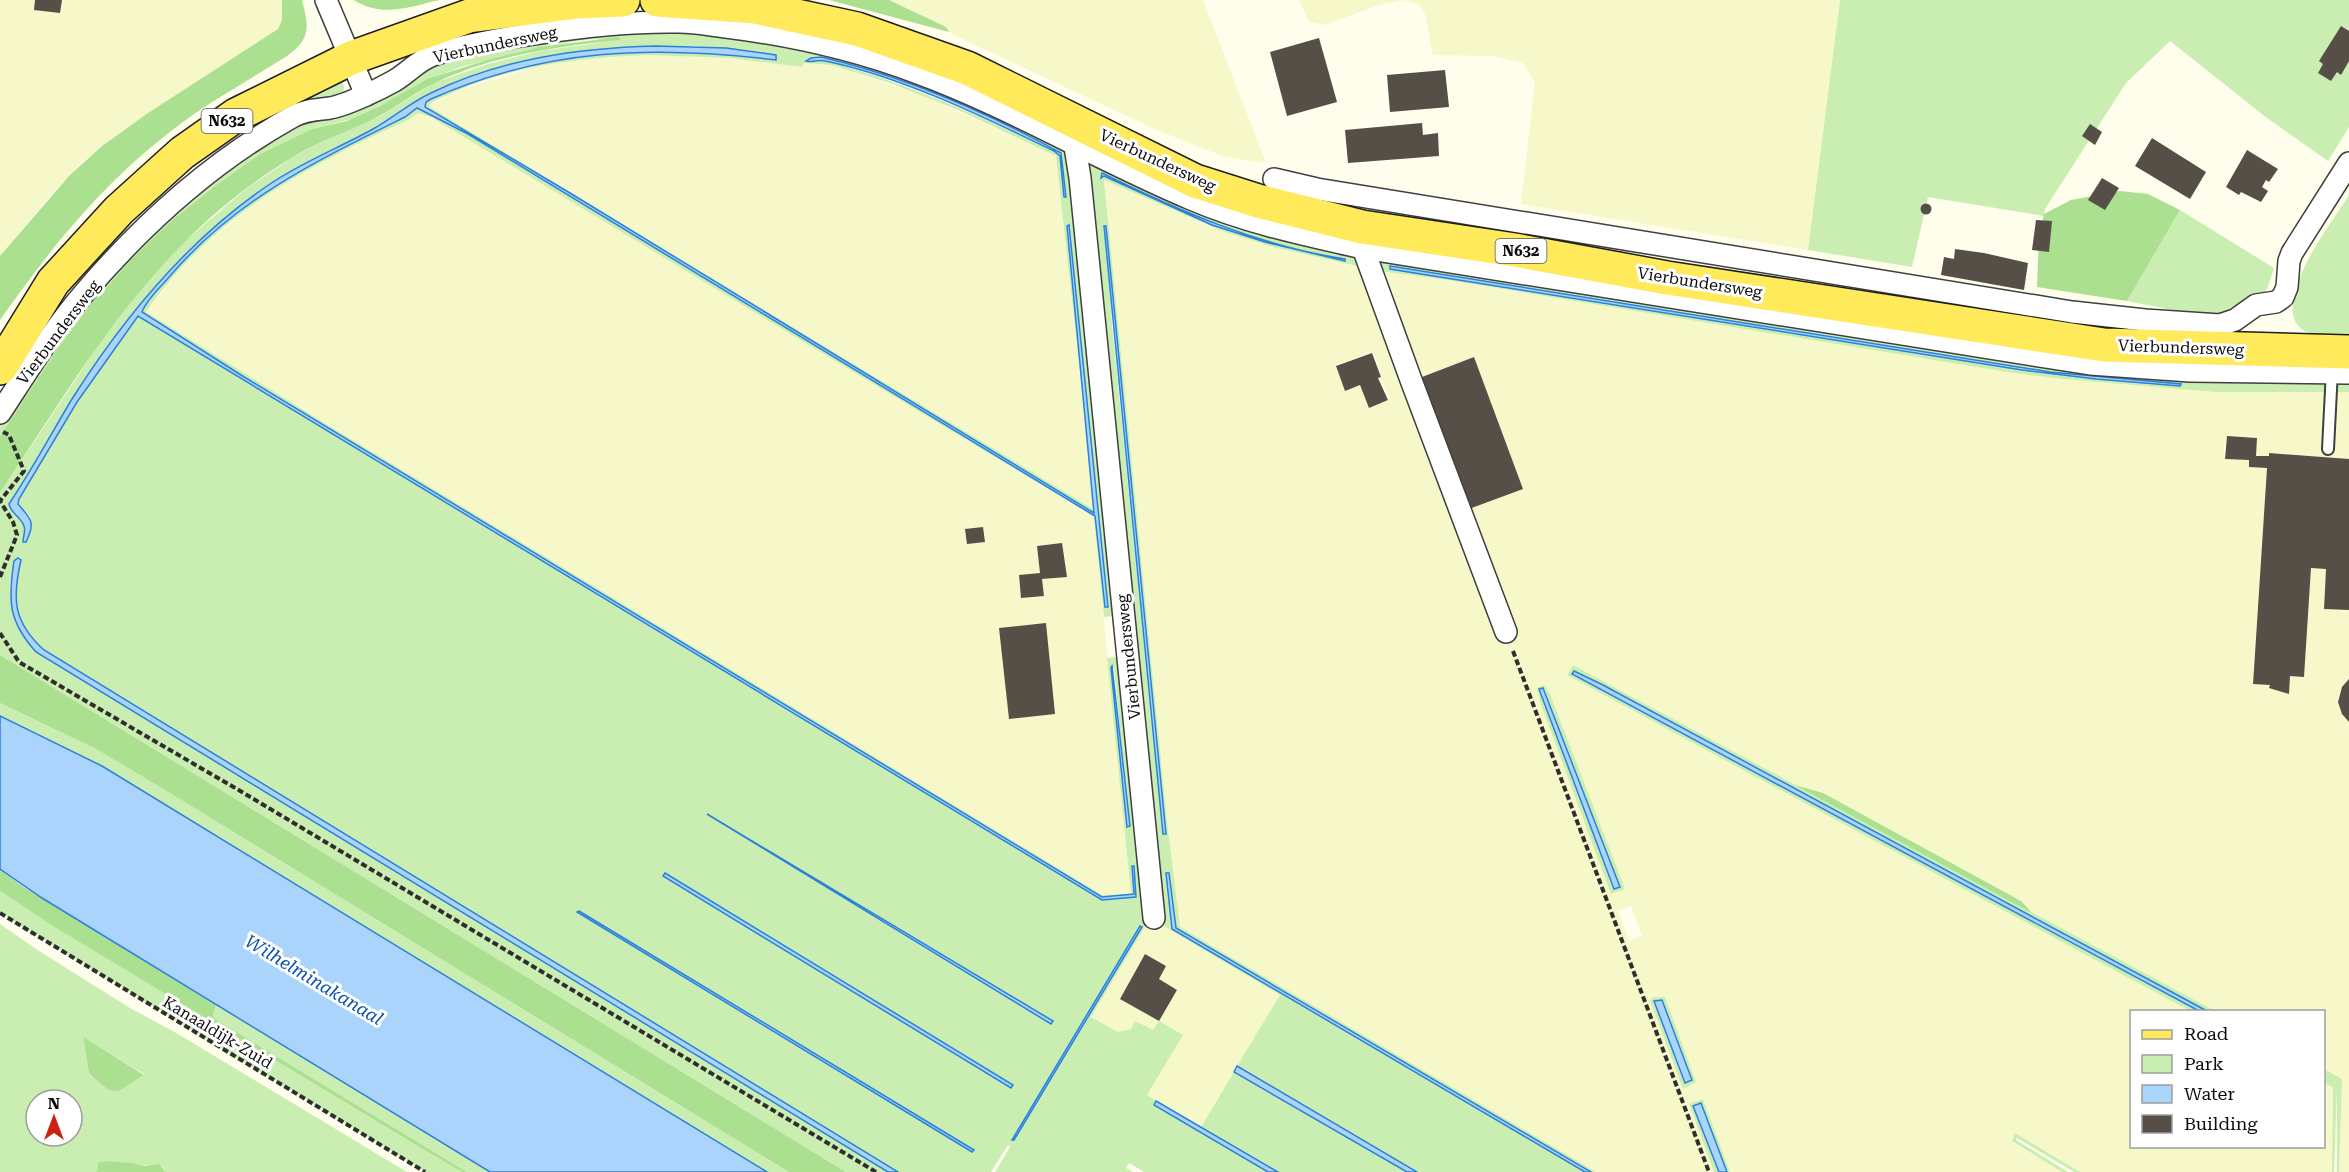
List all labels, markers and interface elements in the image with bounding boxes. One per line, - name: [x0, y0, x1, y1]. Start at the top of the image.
- street label: Vierbundersweg: [431, 22, 560, 67]
- road number: N632: [202, 109, 252, 133]
- street label: Vierbundersweg: [1097, 125, 1220, 196]
- road number: N632: [1496, 239, 1546, 263]
- street label: Vierbundersweg: [1636, 263, 1765, 302]
- street label: Vierbundersweg: [13, 276, 104, 388]
- street label: Vierbundersweg: [2118, 336, 2245, 359]
- street label: Vierbundersweg: [1112, 592, 1145, 721]
- water label: Wilhelminakanaal: [242, 930, 387, 1029]
- street label: Kanaaldijk-Zuid: [160, 992, 276, 1073]
- legend: [2130, 1010, 2325, 1148]
- text: Road: [2184, 1023, 2229, 1044]
- text: Park: [2184, 1053, 2224, 1074]
- text: Water: [2184, 1083, 2235, 1104]
- north arrow: [24, 1088, 84, 1148]
- text: N: [48, 1094, 60, 1113]
- text: Building: [2184, 1113, 2258, 1134]

